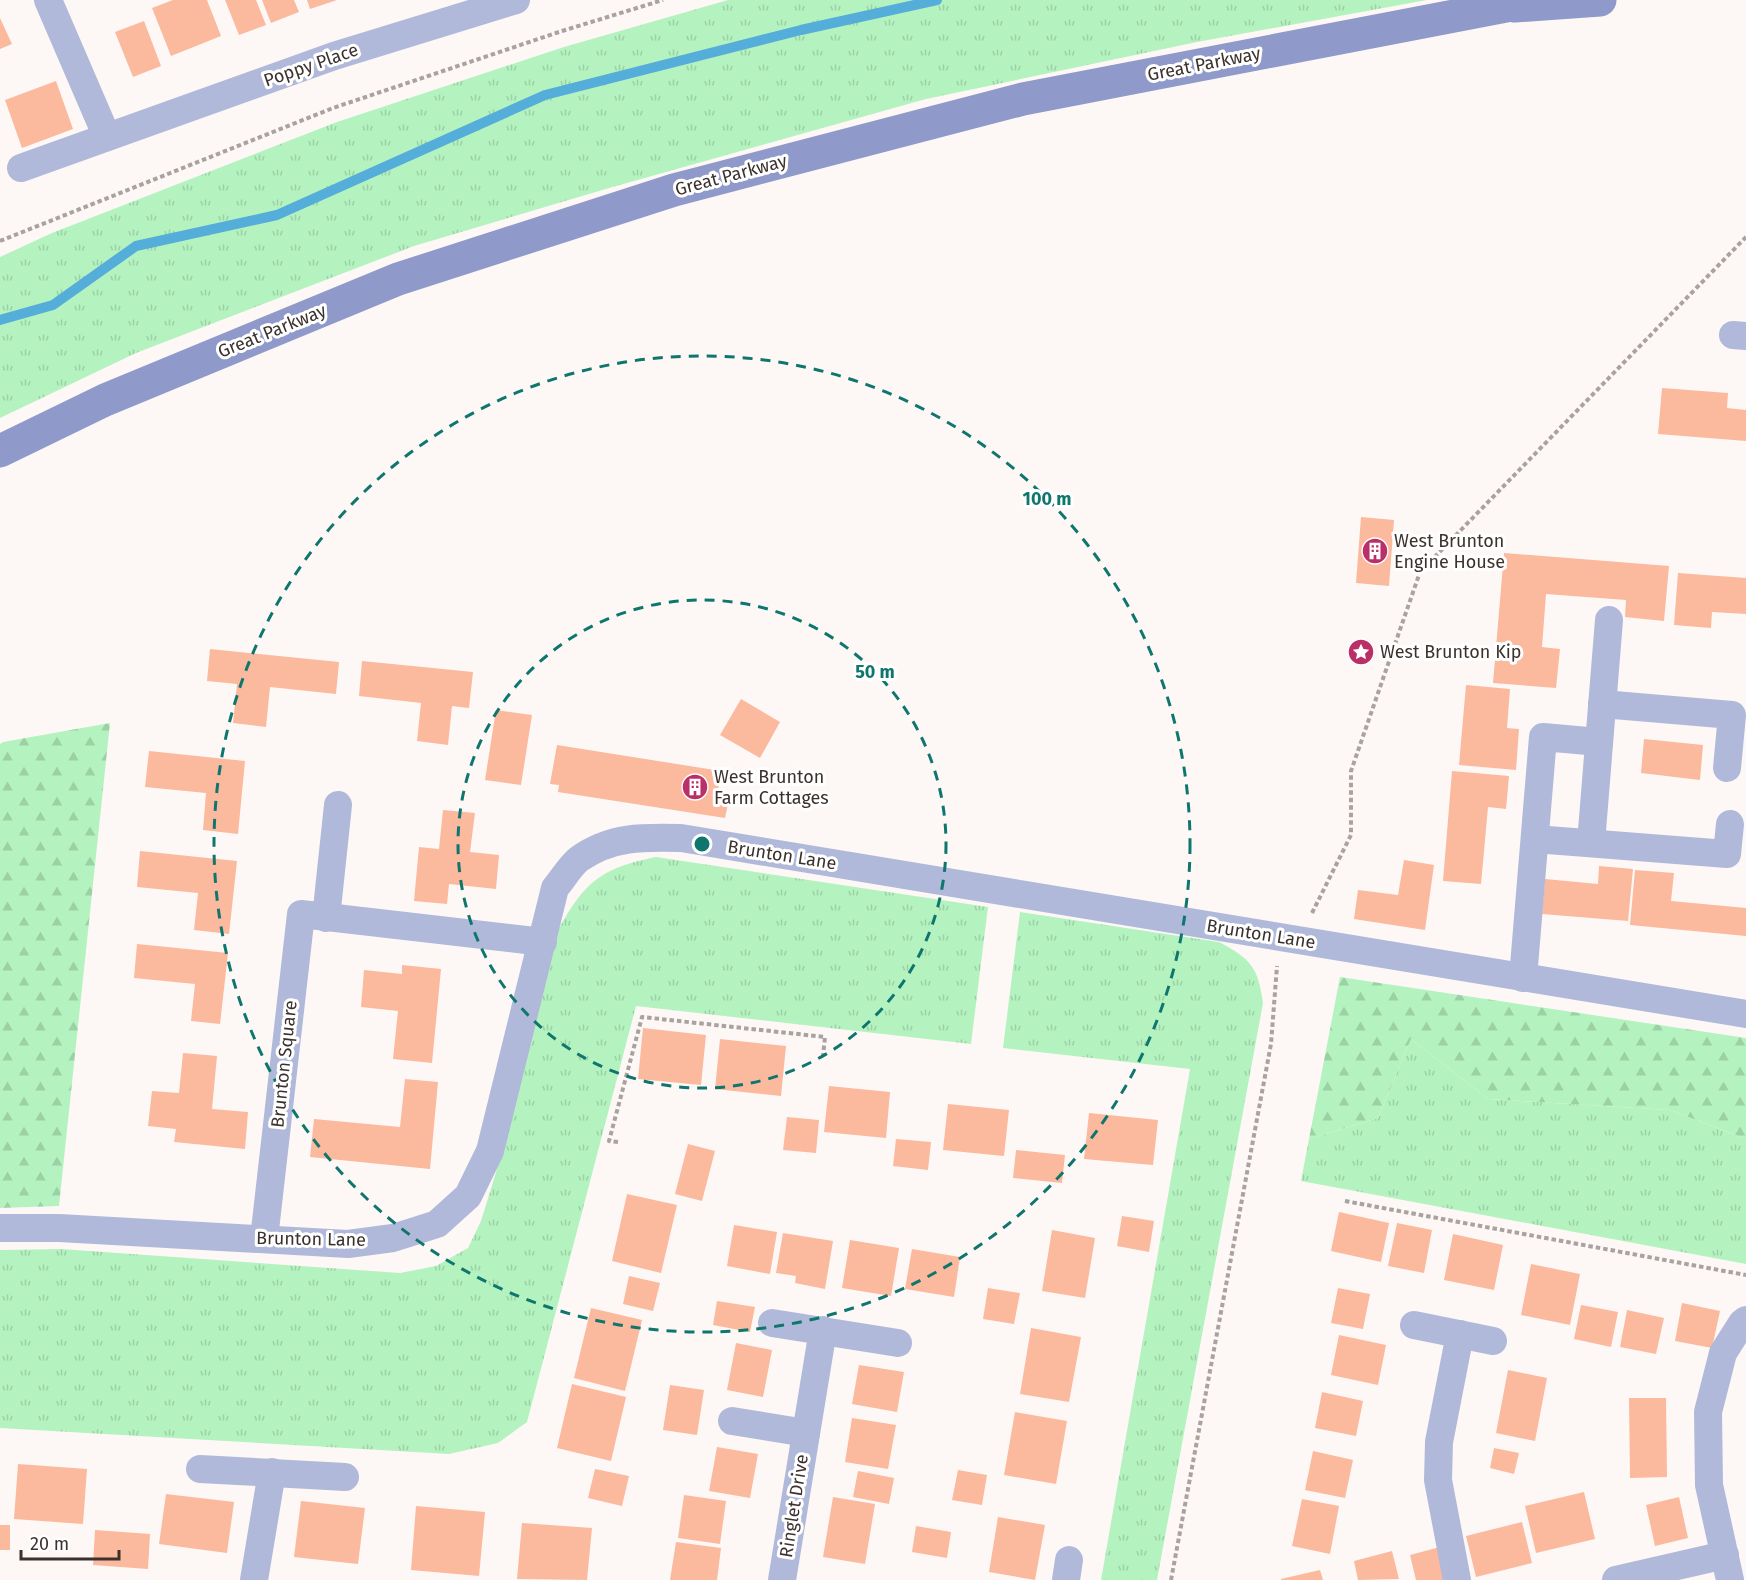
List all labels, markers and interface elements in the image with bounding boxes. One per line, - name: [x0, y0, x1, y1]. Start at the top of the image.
- street label: Poppy Place: [261, 39, 361, 91]
- street label: Great Parkway: [1145, 42, 1263, 86]
- street label: Great Parkway: [673, 149, 789, 201]
- street label: Great Parkway: [215, 299, 330, 363]
- text: 100 m: [1023, 488, 1071, 510]
- place label: West Brunton Engine House: [1394, 530, 1505, 573]
- building icon: West Brunton Engine House: [1360, 536, 1390, 566]
- place icon: West Brunton Kip: [1346, 637, 1376, 667]
- place label: West Brunton Kip: [1380, 641, 1522, 663]
- text: 50 m: [855, 661, 895, 683]
- place label: West Brunton Farm Cottages: [714, 766, 829, 809]
- building icon: West Brunton Farm Cottages: [680, 772, 710, 802]
- centre of rings: [692, 834, 712, 854]
- street label: Brunton Lane: [726, 836, 838, 874]
- street label: Brunton Lane: [1205, 915, 1317, 953]
- street label: Brunton Square: [266, 999, 302, 1129]
- street label: Brunton Lane: [256, 1227, 366, 1251]
- street label: Ringlet Drive: [775, 1453, 813, 1559]
- scale bar: [21, 1523, 118, 1561]
- text: 20 m: [30, 1533, 69, 1555]

